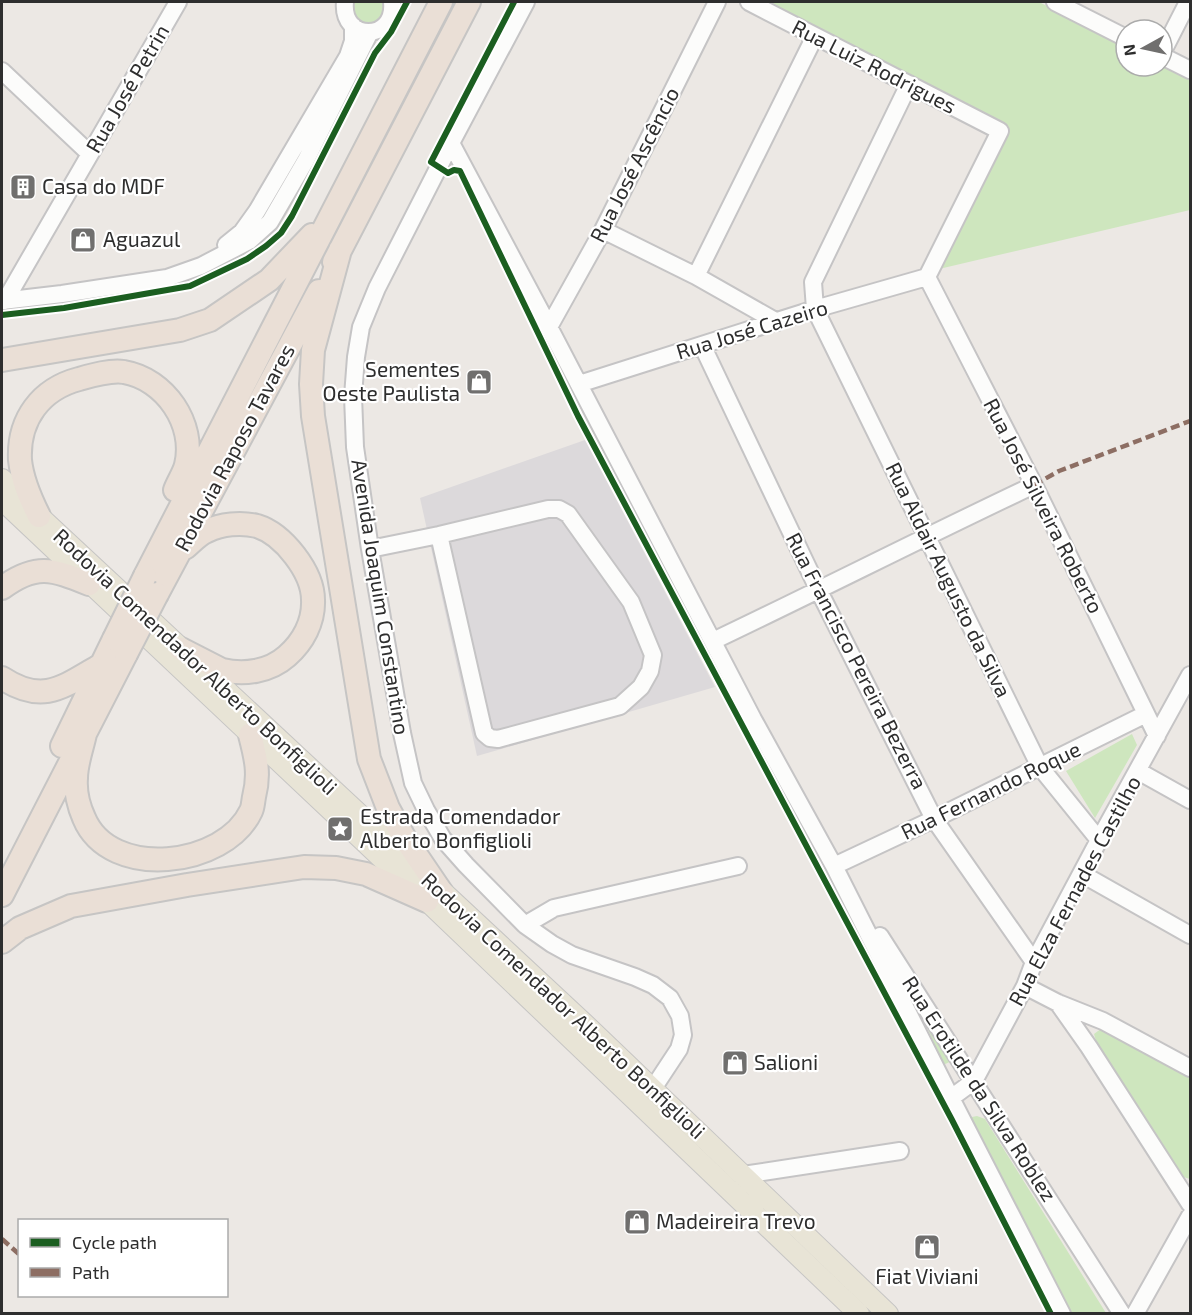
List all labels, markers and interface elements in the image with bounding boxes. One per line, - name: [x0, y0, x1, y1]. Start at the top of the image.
- street label: Rua Luiz Rodrigues: [789, 14, 961, 118]
- north arrow: [1114, 18, 1174, 78]
- street label: Rua José Petrin: [80, 20, 173, 157]
- text: N: [1118, 43, 1139, 57]
- street label: Rua José Ascêncio: [584, 83, 684, 246]
- building icon: Casa do MDF: [8, 172, 38, 202]
- place label: Casa do MDF: [42, 173, 165, 198]
- shop icon: Aguazul: [68, 225, 98, 255]
- place label: Aguazul: [103, 226, 181, 251]
- street label: Rua José Cazeiro: [673, 294, 830, 363]
- street label: Rodovia Raposo Tavares: [168, 339, 299, 555]
- place label: Sementes Oeste Paulista: [323, 356, 460, 405]
- shop icon: Sementes Oeste Paulista: [464, 367, 494, 397]
- street label: Rua José Silveira Roberto: [979, 394, 1109, 617]
- street label: Avenida Joaquim Constantino: [347, 457, 416, 736]
- street label: Rua Aldair Augusto da Silva: [881, 458, 1017, 701]
- street label: Rodovia Comendador Alberto Bonfiglioli: [49, 523, 343, 799]
- street label: Rua Francisco Pereira Bezerra: [782, 528, 933, 793]
- street label: Rua Fernando Roque: [897, 735, 1084, 844]
- street label: Rua Elza Fernades Castilho: [1002, 771, 1145, 1010]
- place label: Estrada Comendador Alberto Bonfiglioli: [360, 803, 561, 852]
- place icon: Estrada Comendador Alberto Bonfiglioli: [325, 814, 355, 844]
- street label: Rodovia Comendador Alberto Bonfiglioli: [417, 867, 711, 1143]
- street label: Rua Erotilde da Silva Roblez: [898, 971, 1063, 1206]
- shop icon: Salioni: [720, 1048, 750, 1078]
- place label: Salioni: [754, 1049, 818, 1074]
- shop icon: Madeireira Trevo: [622, 1207, 652, 1237]
- place label: Madeireira Trevo: [656, 1208, 816, 1233]
- legend: [18, 1219, 228, 1297]
- text: Cycle path: [72, 1231, 157, 1253]
- shop icon: Fiat Viviani: [912, 1232, 942, 1262]
- text: Path: [72, 1261, 110, 1283]
- place label: Fiat Viviani: [875, 1263, 979, 1288]

